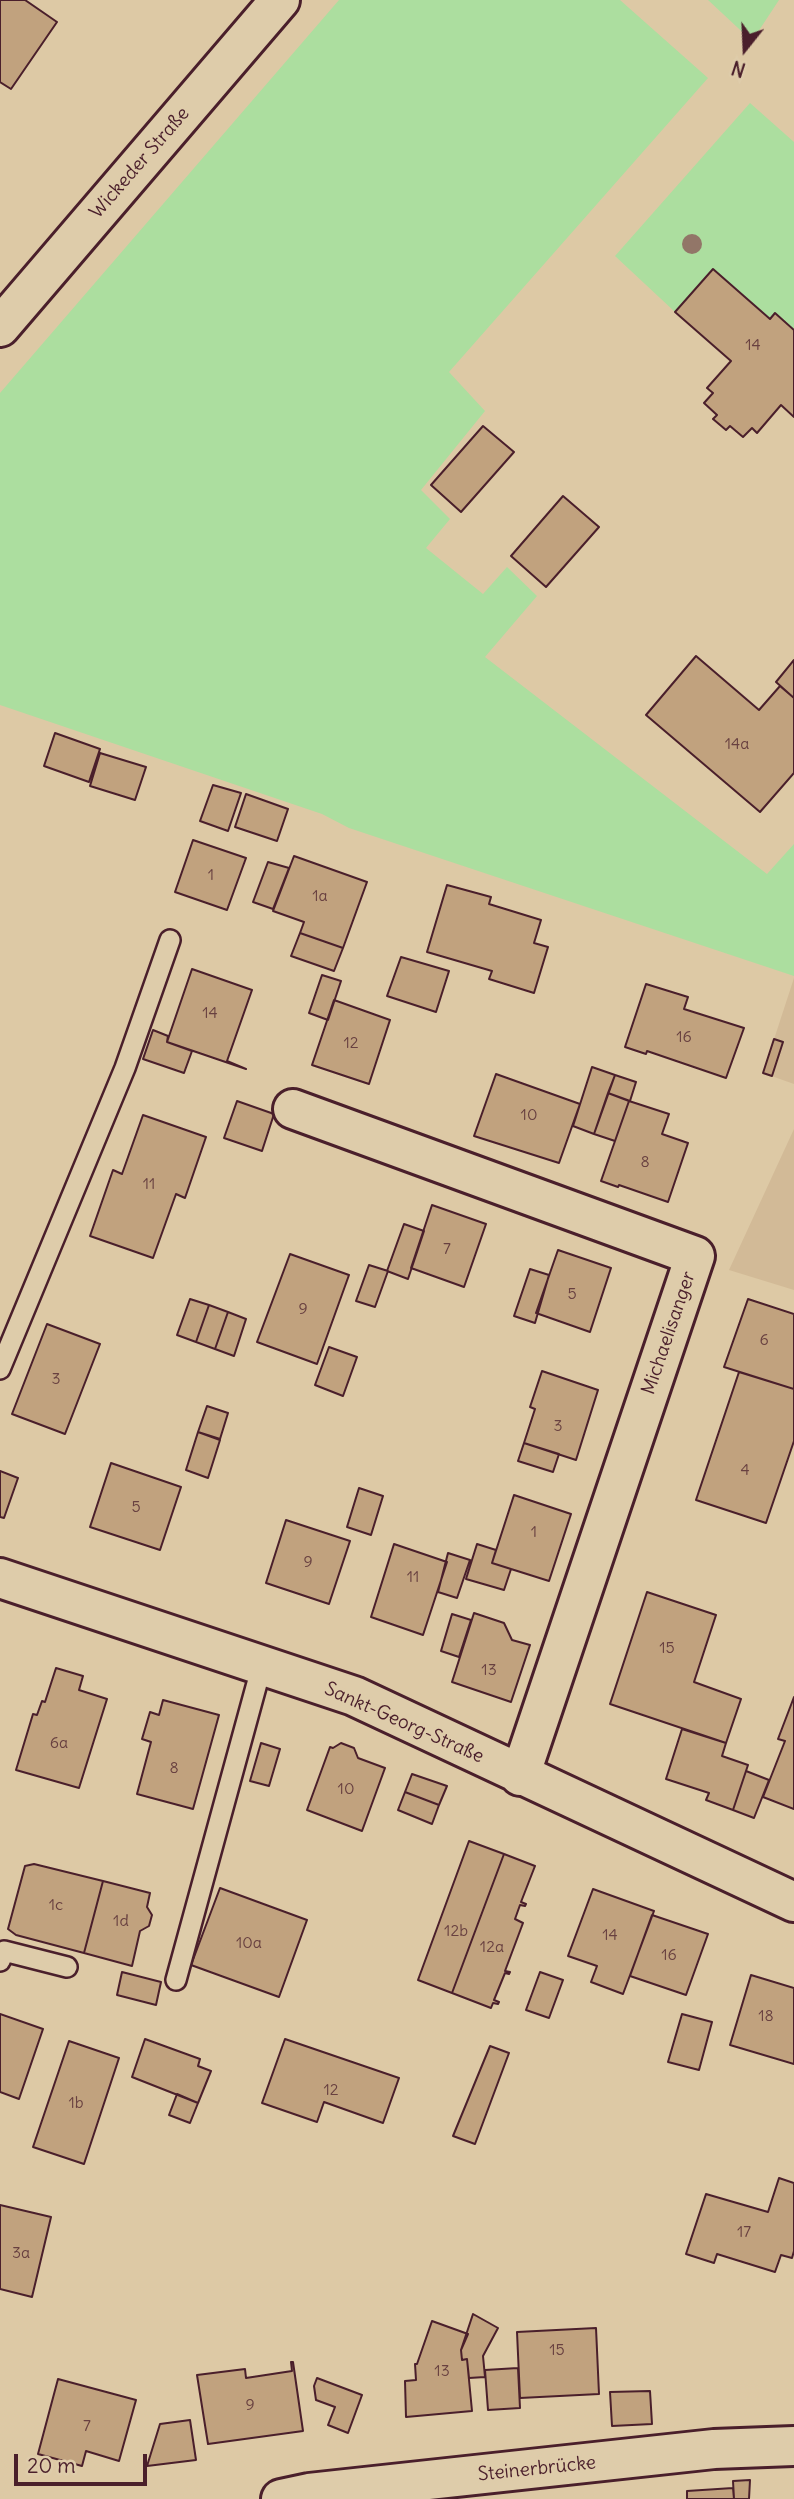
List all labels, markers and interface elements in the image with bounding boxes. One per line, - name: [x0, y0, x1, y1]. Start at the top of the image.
- north arrow: [710, 14, 780, 84]
- text: N: [729, 56, 748, 82]
- street label: Wickeder Straße: [85, 103, 195, 223]
- house number: 14: [745, 335, 761, 355]
- house number: 14a: [725, 734, 749, 754]
- house number: 1: [208, 865, 214, 885]
- house number: 1a: [312, 886, 328, 906]
- house number: 14: [202, 1003, 218, 1023]
- house number: 16: [676, 1027, 692, 1047]
- house number: 12: [343, 1033, 359, 1053]
- house number: 10: [521, 1105, 537, 1125]
- house number: 8: [640, 1152, 650, 1172]
- house number: 11: [143, 1174, 155, 1194]
- house number: 7: [443, 1239, 451, 1259]
- street label: Michaelisanger: [637, 1268, 701, 1398]
- house number: 5: [567, 1284, 577, 1304]
- house number: 9: [298, 1299, 308, 1319]
- house number: 6: [759, 1330, 769, 1350]
- house number: 3: [51, 1369, 61, 1389]
- house number: 3: [553, 1416, 563, 1436]
- house number: 4: [740, 1460, 750, 1480]
- house number: 5: [131, 1497, 141, 1517]
- house number: 1: [531, 1522, 537, 1542]
- house number: 9: [303, 1552, 313, 1572]
- house number: 11: [407, 1567, 419, 1587]
- house number: 15: [659, 1638, 675, 1658]
- house number: 13: [481, 1660, 497, 1680]
- street label: Sankt-Georg-Straße: [321, 1678, 487, 1768]
- house number: 6a: [50, 1733, 68, 1753]
- house number: 8: [169, 1758, 179, 1778]
- house number: 10: [338, 1779, 354, 1799]
- house number: 1c: [49, 1895, 63, 1915]
- house number: 1d: [113, 1911, 129, 1931]
- house number: 12b: [444, 1921, 468, 1941]
- house number: 14: [602, 1925, 618, 1945]
- house number: 10a: [236, 1933, 262, 1953]
- house number: 12a: [480, 1937, 504, 1957]
- house number: 16: [661, 1945, 677, 1965]
- house number: 18: [758, 2006, 774, 2026]
- house number: 12: [323, 2080, 339, 2100]
- house number: 1b: [68, 2093, 84, 2113]
- house number: 17: [737, 2222, 751, 2242]
- house number: 3a: [12, 2243, 30, 2263]
- house number: 15: [549, 2340, 565, 2360]
- house number: 13: [434, 2361, 450, 2381]
- house number: 9: [245, 2395, 255, 2415]
- house number: 7: [83, 2416, 91, 2436]
- scale bar: [18, 2440, 150, 2484]
- street label: Steinerbrücke: [477, 2451, 597, 2487]
- text: 20 m: [27, 2452, 76, 2479]

